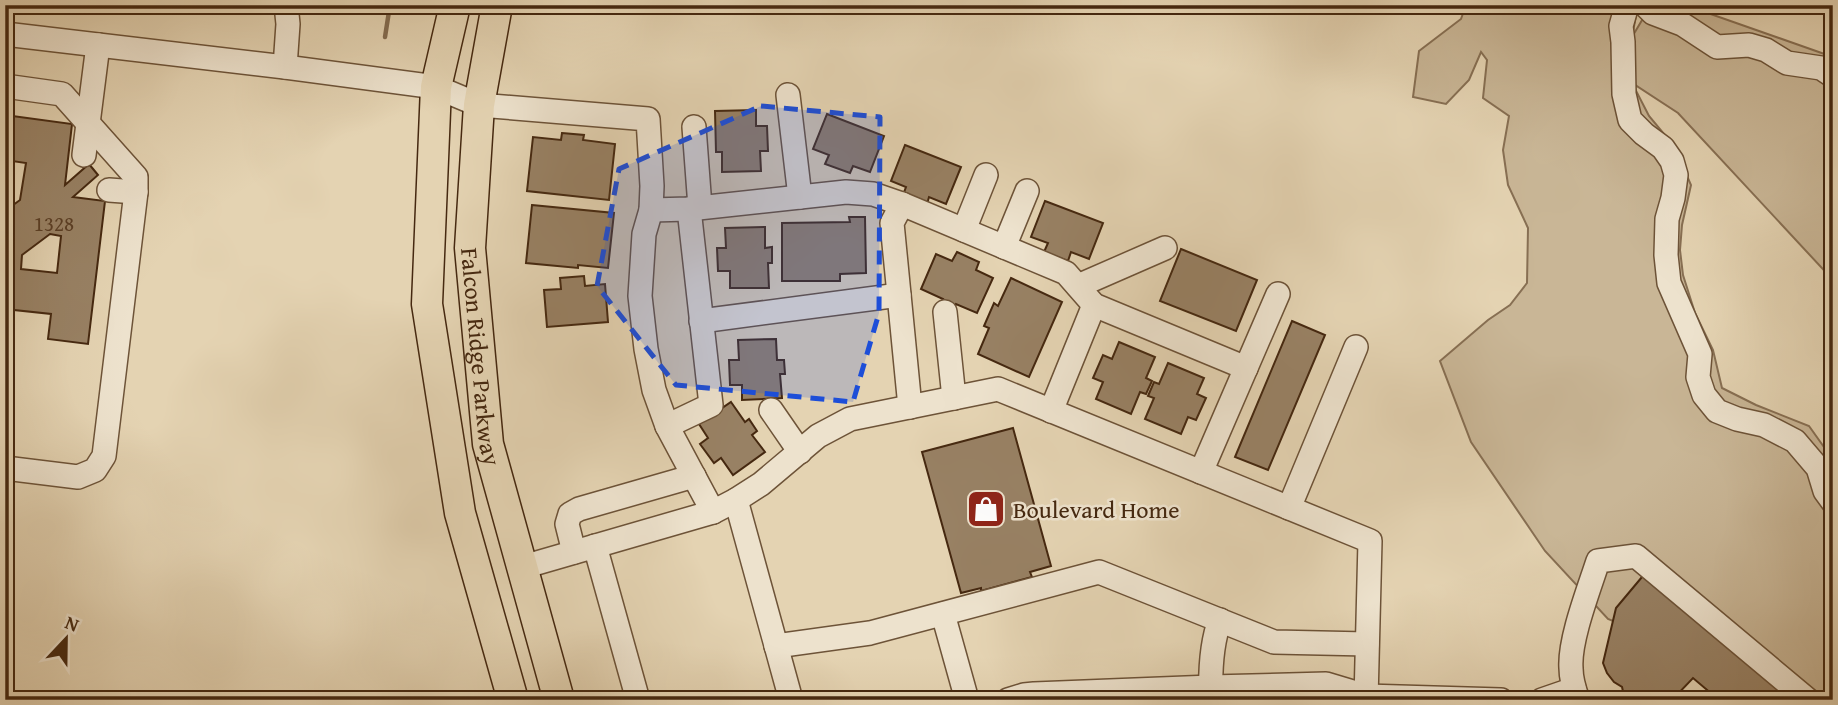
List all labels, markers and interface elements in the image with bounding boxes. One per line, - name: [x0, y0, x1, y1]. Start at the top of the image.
- house number: 1328: [34, 208, 74, 239]
- street label: Falcon Ridge Parkway: [453, 246, 511, 470]
- shop icon: Boulevard Home: [965, 488, 1007, 530]
- place label: Boulevard Home: [1013, 492, 1179, 527]
- north arrow: [32, 604, 102, 674]
- text: N: [61, 608, 84, 639]

